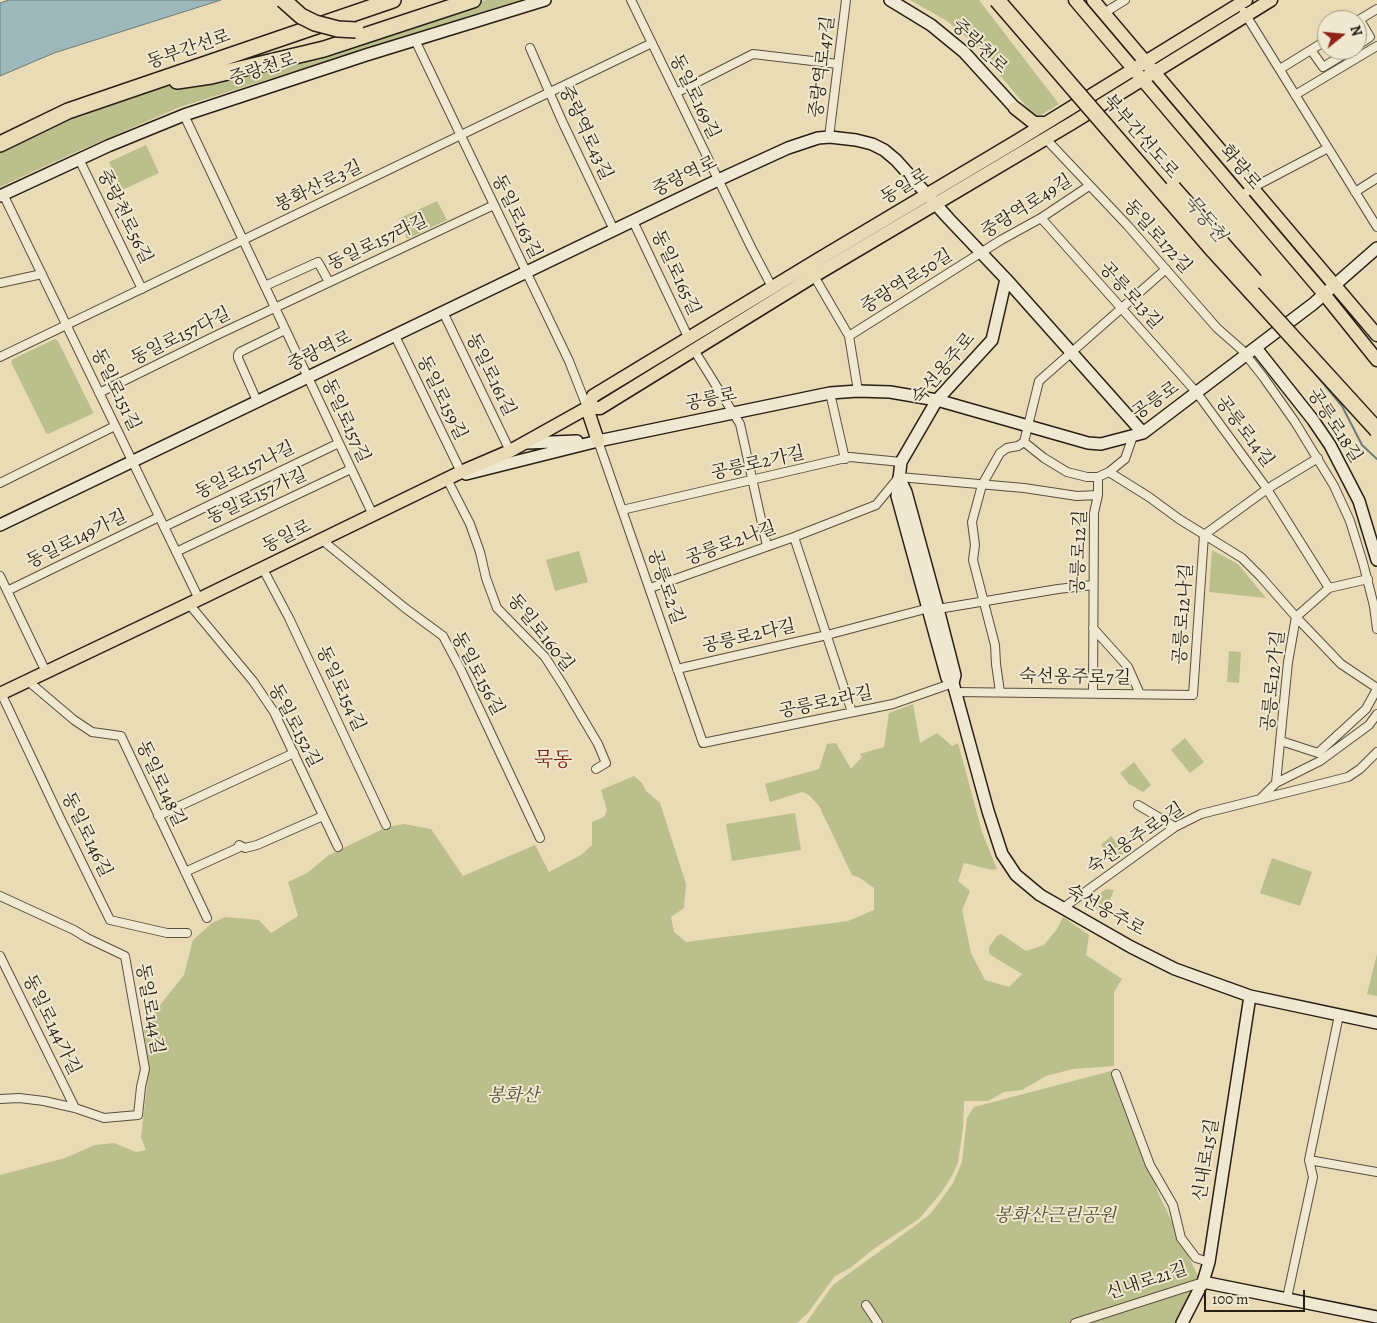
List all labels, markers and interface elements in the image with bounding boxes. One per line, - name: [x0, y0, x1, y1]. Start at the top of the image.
- north arrow: [1317, 10, 1367, 60]
- street label: 중랑역로47길: [806, 15, 840, 119]
- street label: 중랑천로: [946, 15, 1012, 79]
- text: N: [1345, 23, 1366, 38]
- street label: 동부간선로: [144, 26, 234, 74]
- street label: 중랑천로: [227, 49, 299, 91]
- street label: 동일로169길: [664, 51, 724, 143]
- street label: 중랑역로43길: [554, 82, 616, 184]
- street label: 북부간선도로: [1098, 91, 1182, 183]
- street label: 화랑로: [1215, 141, 1265, 195]
- street label: 중랑역로: [649, 152, 721, 202]
- street label: 봉화산로3길: [272, 157, 366, 217]
- street label: 동일로: [877, 164, 933, 210]
- street label: 중랑천로56길: [92, 166, 156, 268]
- street label: 중랑역로49길: [977, 170, 1077, 244]
- street label: 동일로163길: [486, 171, 546, 263]
- water label: 묵동천: [1178, 191, 1230, 247]
- street label: 동일로172길: [1118, 196, 1196, 278]
- street label: 동일로157라길: [324, 210, 432, 276]
- street label: 동일로165길: [646, 227, 704, 319]
- street label: 중랑역로50길: [857, 245, 957, 319]
- street label: 공릉로13길: [1094, 258, 1166, 334]
- street label: 동일로157다길: [128, 304, 234, 370]
- street label: 중랑역로: [284, 327, 356, 377]
- street label: 숙선옹주로: [908, 329, 980, 409]
- street label: 동일로161길: [461, 330, 519, 420]
- street label: 동일로151길: [86, 345, 144, 435]
- street label: 동일로159길: [411, 352, 471, 444]
- street label: 동일로157길: [316, 375, 374, 467]
- street label: 공릉로: [1128, 377, 1184, 425]
- street label: 공릉로: [683, 384, 739, 416]
- street label: 공릉로18길: [1302, 385, 1366, 467]
- street label: 공릉로14길: [1210, 392, 1278, 472]
- street label: 동일로157나길: [192, 438, 298, 504]
- street label: 공릉로2가길: [709, 443, 807, 485]
- street label: 동일로157가길: [203, 464, 311, 530]
- street label: 동일로149가길: [23, 506, 131, 574]
- street label: 공릉로12길: [1068, 510, 1092, 594]
- street label: 동일로: [259, 516, 315, 558]
- street label: 공릉로2나길: [682, 518, 780, 570]
- street label: 공릉로2길: [642, 547, 688, 627]
- street label: 공릉로12나길: [1170, 563, 1198, 665]
- street label: 동일로160길: [502, 590, 578, 676]
- street label: 공릉로2다길: [700, 616, 798, 658]
- street label: 동일로156길: [446, 628, 508, 720]
- street label: 공릉로12가길: [1258, 629, 1290, 733]
- street label: 동일로154길: [311, 643, 369, 735]
- street label: 숙선옹주로7길: [1019, 666, 1131, 690]
- street label: 동일로152길: [263, 680, 325, 772]
- street label: 공릉로2라길: [777, 683, 875, 723]
- street label: 동일로148길: [131, 737, 189, 831]
- district label: 묵동: [534, 749, 572, 773]
- street label: 동일로146길: [56, 789, 116, 881]
- street label: 숙선옹주로9길: [1083, 799, 1189, 879]
- street label: 숙선옹주로: [1062, 880, 1148, 942]
- street label: 동일로144길: [130, 962, 168, 1056]
- street label: 동일로144가길: [17, 971, 85, 1079]
- park label: 봉화산: [487, 1086, 539, 1108]
- street label: 신내로15길: [1190, 1117, 1224, 1203]
- park label: 봉화산근린공원: [994, 1206, 1116, 1228]
- street label: 신내로21길: [1104, 1259, 1190, 1305]
- scale bar: [1207, 1280, 1308, 1312]
- text: 100 m: [1212, 1289, 1249, 1309]

